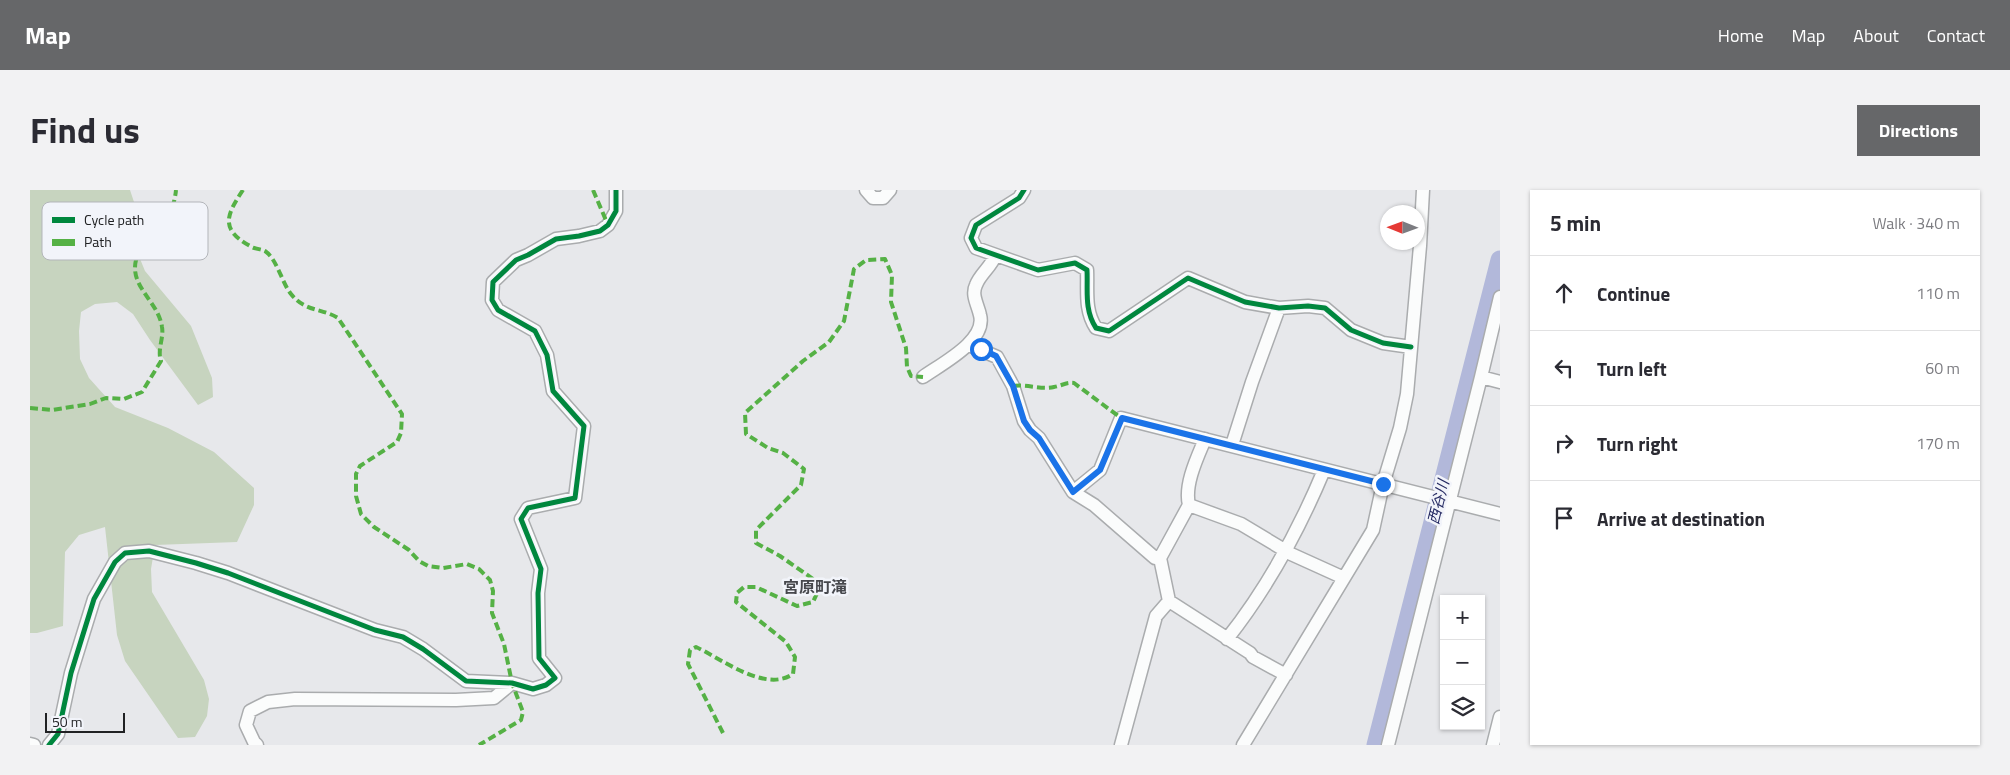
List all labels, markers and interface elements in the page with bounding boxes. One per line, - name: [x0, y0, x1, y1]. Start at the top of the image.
- text: Map: [25, 17, 71, 53]
- text: Home: [1718, 22, 1764, 49]
- text: Map: [1792, 22, 1825, 49]
- text: About: [1853, 22, 1899, 49]
- text: Contact: [1927, 22, 1985, 49]
- text: Find us: [30, 103, 140, 157]
- button: Directions: [1857, 105, 1980, 156]
- legend: [42, 202, 208, 260]
- north arrow: [1380, 205, 1425, 250]
- text: 5 min: [1550, 207, 1601, 239]
- text: Cycle path: [84, 209, 144, 230]
- text: Walk · 340 m: [1872, 211, 1960, 235]
- text: Path: [84, 231, 112, 252]
- icon: ahead: [1550, 279, 1578, 307]
- text: Continue: [1597, 279, 1670, 308]
- text: 110 m: [1916, 281, 1960, 305]
- route start: [970, 338, 993, 361]
- icon: left: [1550, 354, 1578, 382]
- text: Turn left: [1597, 354, 1667, 383]
- text: 60 m: [1925, 356, 1960, 380]
- icon: right: [1550, 429, 1578, 457]
- text: Turn right: [1597, 429, 1678, 458]
- text: 170 m: [1916, 431, 1960, 455]
- route end: [1372, 473, 1395, 496]
- water label: 西谷川: [1421, 475, 1455, 527]
- icon: arrive: [1550, 504, 1578, 532]
- text: Arrive at destination: [1597, 504, 1765, 533]
- district label: 宮原町滝: [783, 575, 847, 599]
- map controls: [1440, 595, 1485, 730]
- button: +: [1440, 595, 1485, 640]
- button: −: [1440, 640, 1485, 685]
- button: layers: [1440, 685, 1485, 730]
- scale bar: [45, 710, 125, 733]
- text: 50 m: [52, 711, 82, 732]

